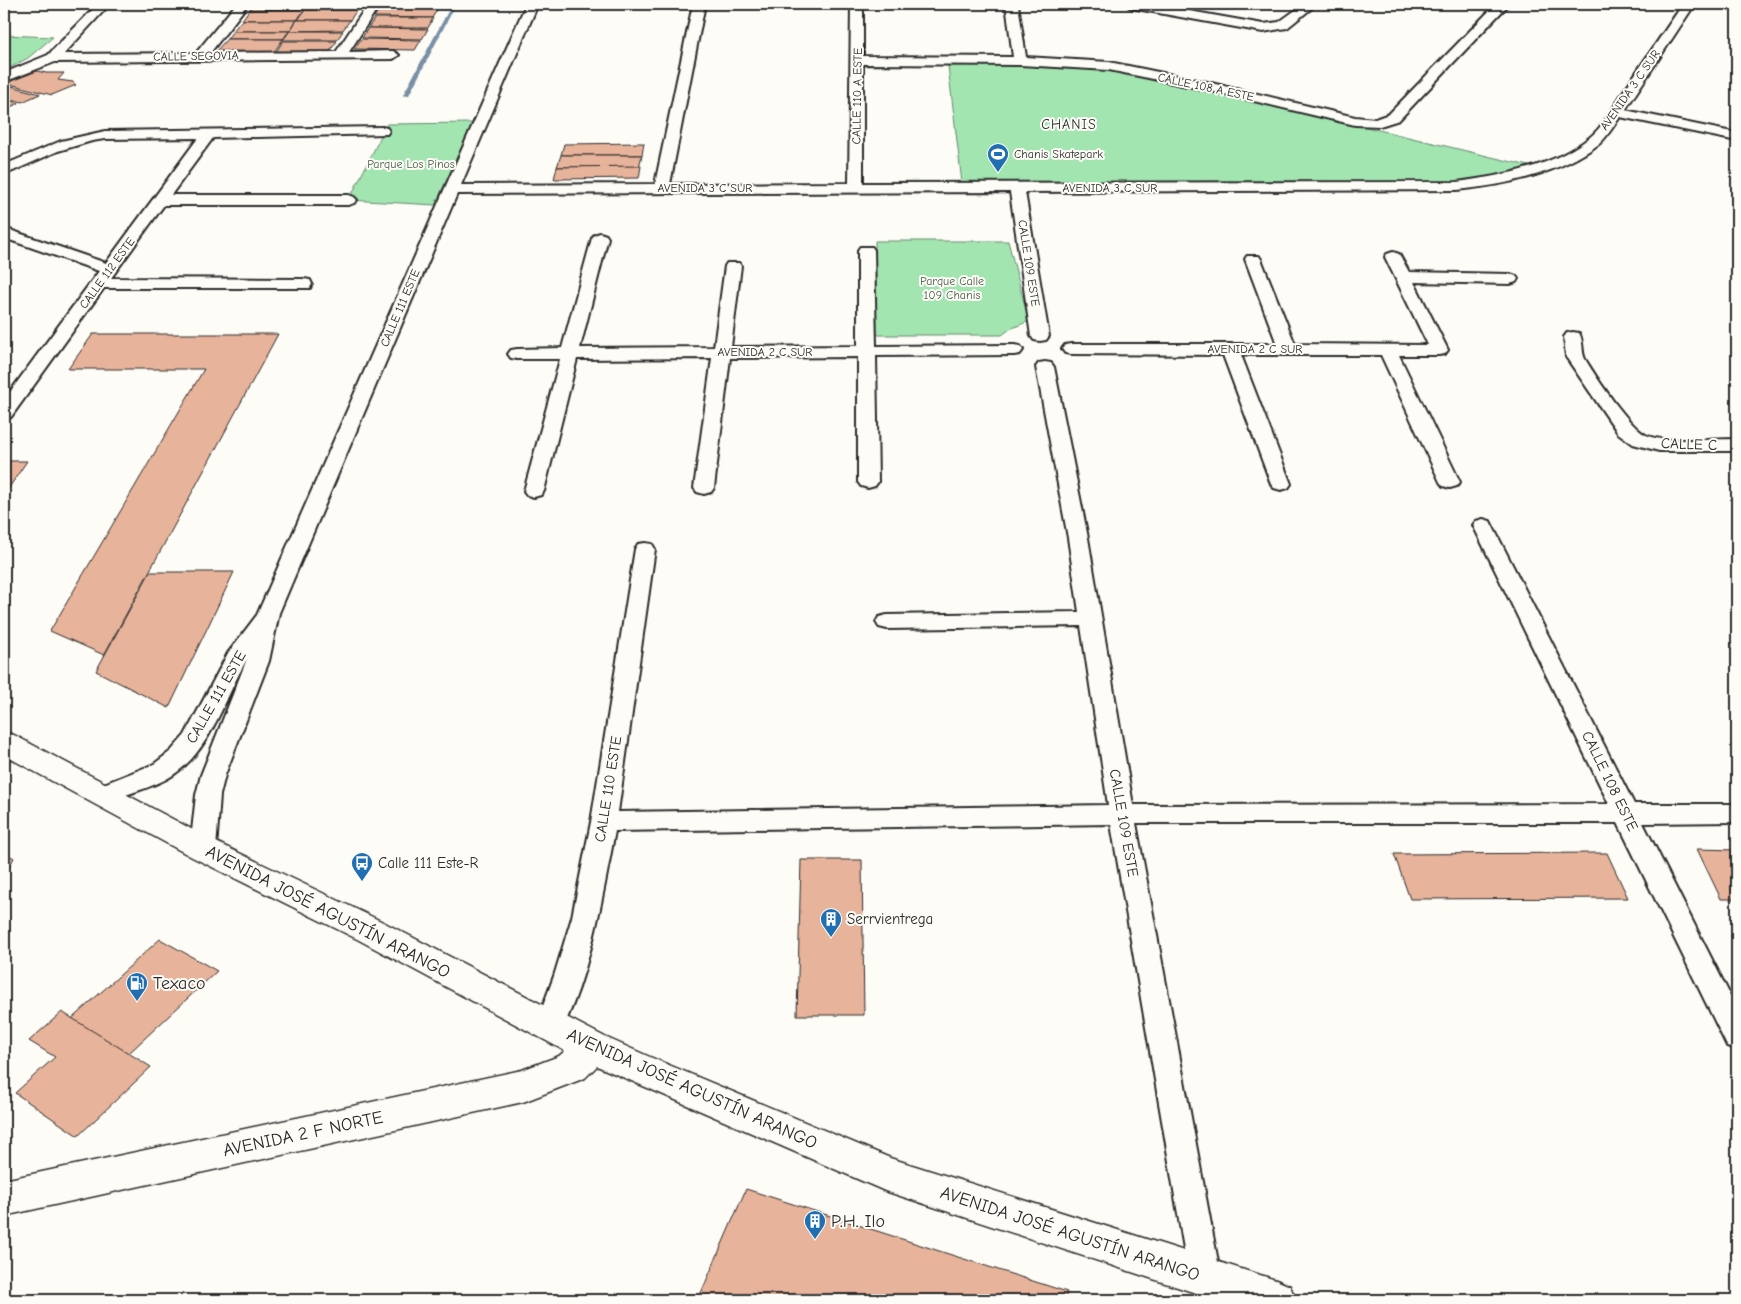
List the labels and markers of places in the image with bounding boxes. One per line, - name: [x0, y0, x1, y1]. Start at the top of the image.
- sports icon: Chanis Skatepark: [986, 142, 1010, 173]
- place label: Chanis Skatepark: [1014, 147, 1103, 161]
- bus stop icon: Calle 111 Este-R: [350, 851, 374, 882]
- place label: Calle 111 Este-R: [378, 854, 479, 872]
- building icon: Serrvientrega: [819, 907, 843, 938]
- place label: Serrvientrega: [847, 910, 933, 928]
- fuel station icon: Texaco: [125, 971, 149, 1002]
- place label: Texaco: [153, 973, 206, 994]
- building icon: P.H. Ilo: [803, 1209, 827, 1240]
- place label: P.H. Ilo: [831, 1211, 885, 1232]

